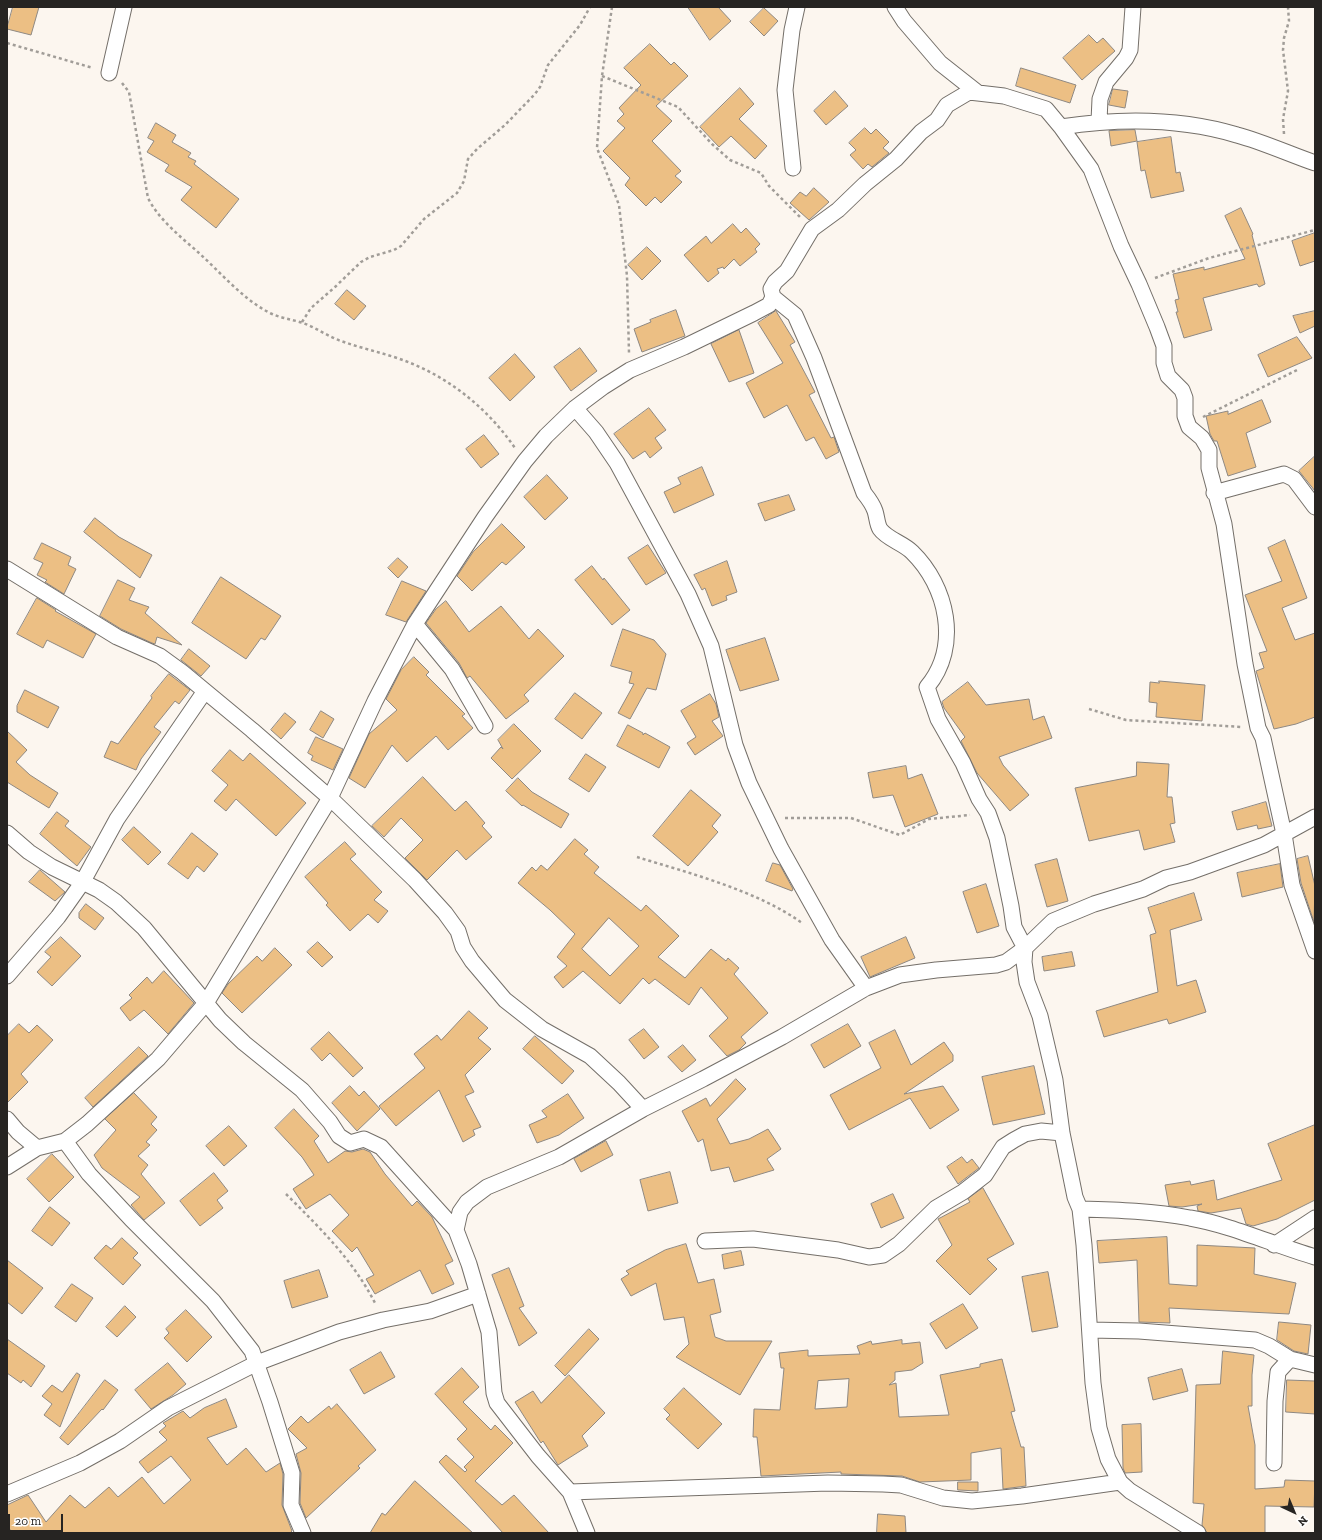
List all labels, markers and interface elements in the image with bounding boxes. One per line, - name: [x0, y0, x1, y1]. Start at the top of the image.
- north arrow: [1274, 1492, 1314, 1532]
- scale bar: [10, 1506, 65, 1532]
- text: N: [1295, 1513, 1310, 1529]
- text: 20 m: [15, 1514, 41, 1528]

